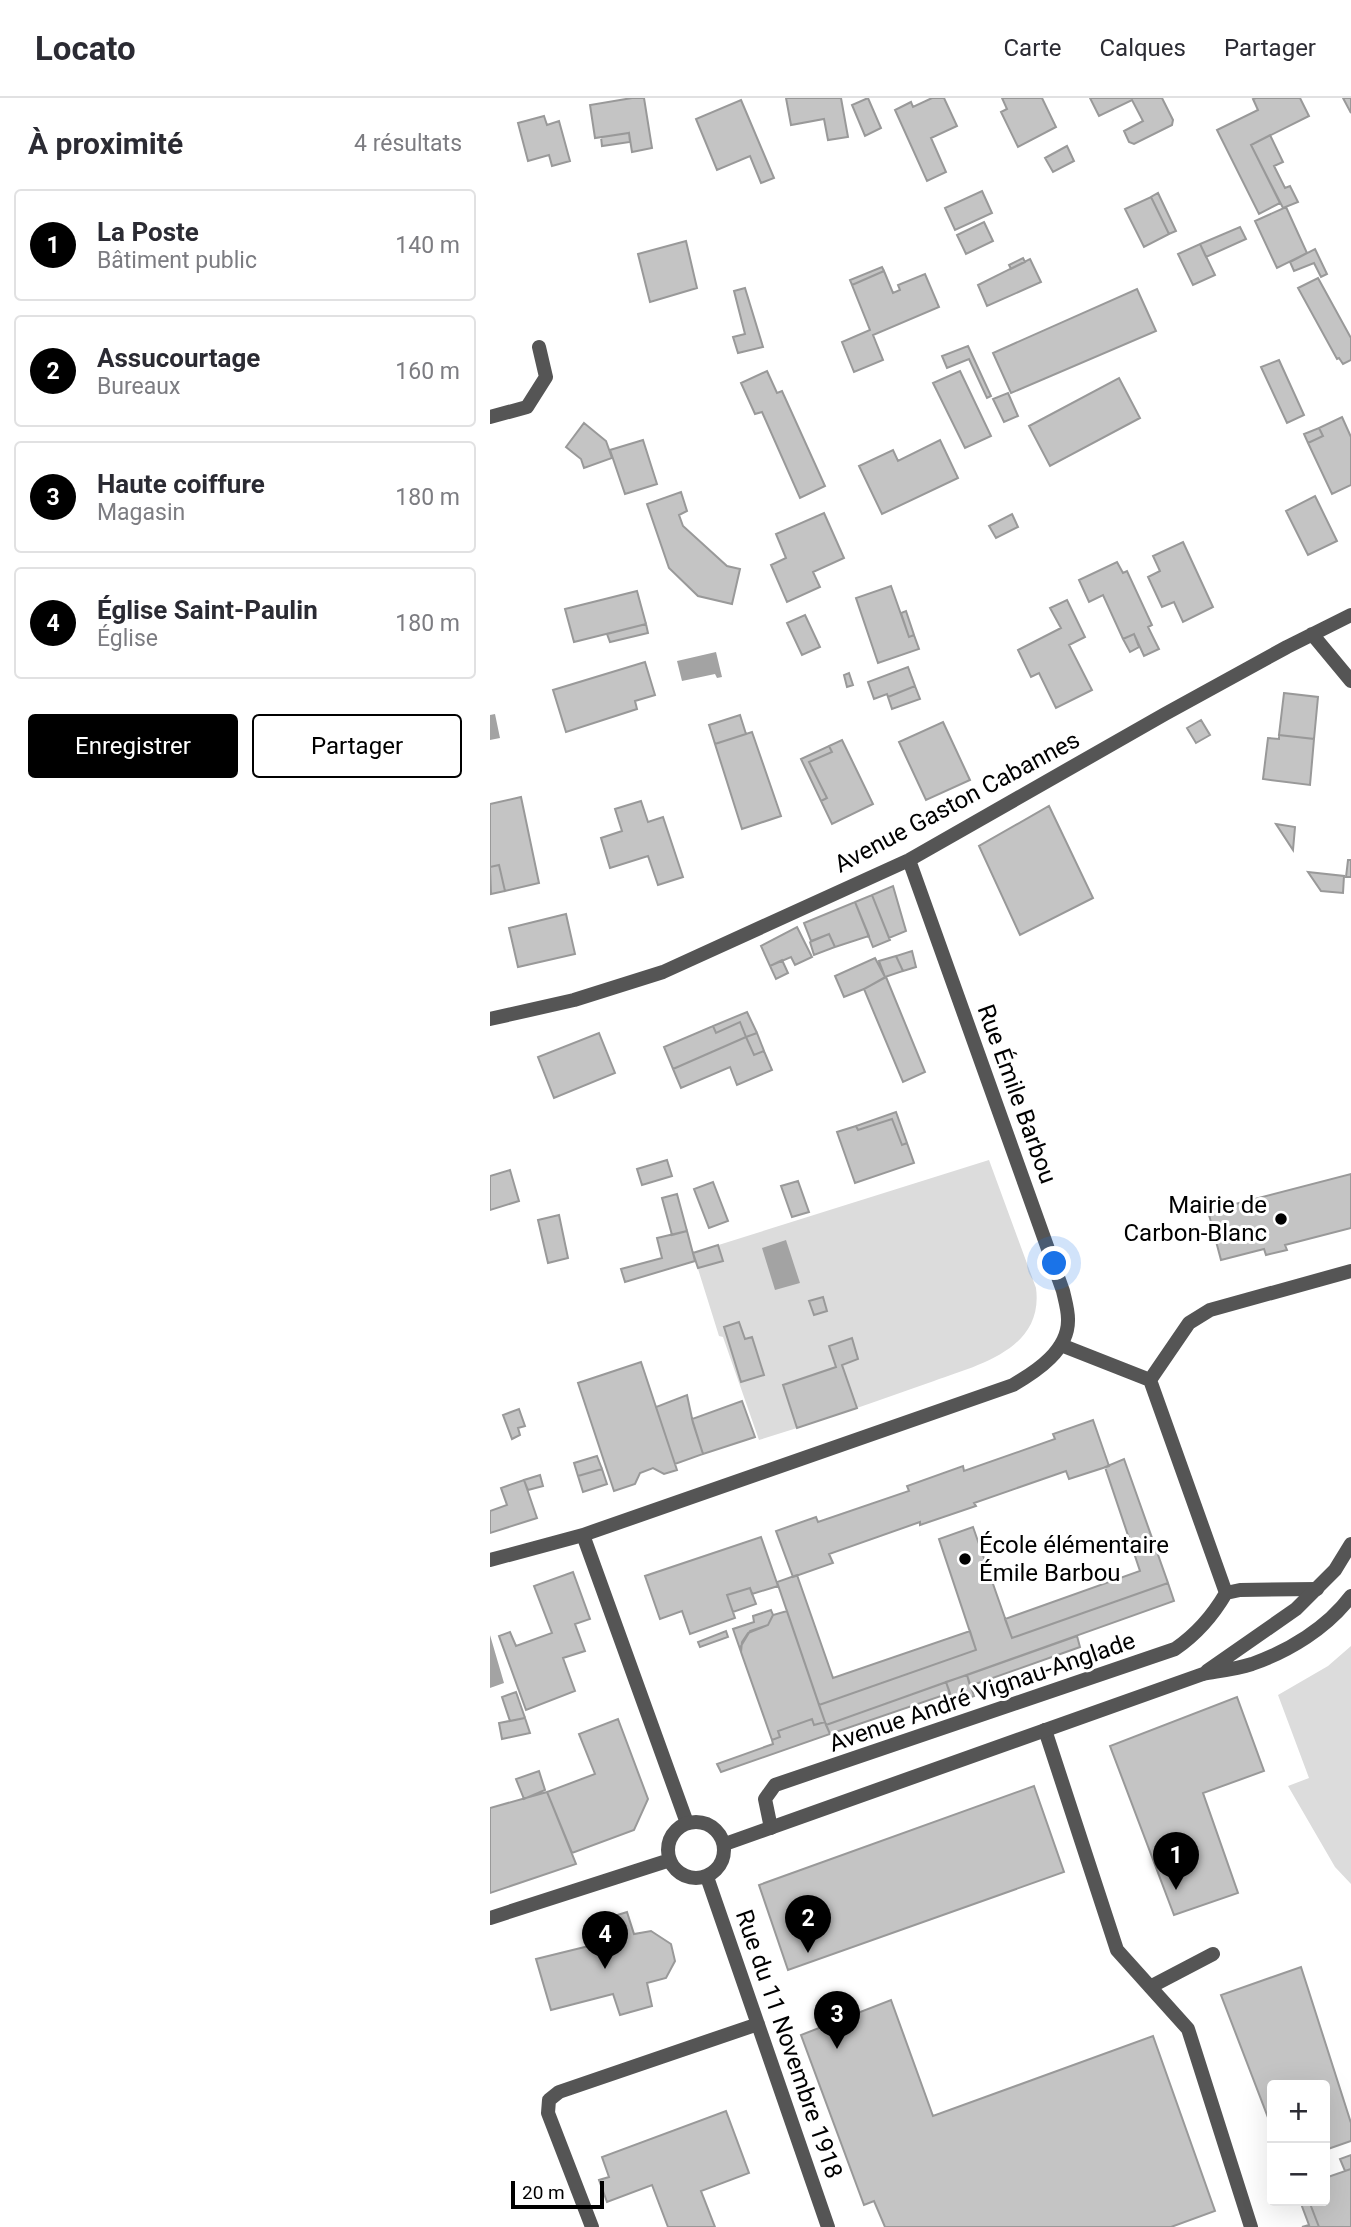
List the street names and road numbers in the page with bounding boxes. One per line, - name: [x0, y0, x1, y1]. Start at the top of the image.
- street label: Avenue Gaston Cabannes: [830, 725, 1084, 879]
- street label: Rue Émile Barbou: [972, 1001, 1062, 1187]
- street label: Avenue André Vignau-Anglade: [825, 1626, 1139, 1758]
- street label: Rue du 11 Novembre 1918: [730, 1906, 848, 2182]

